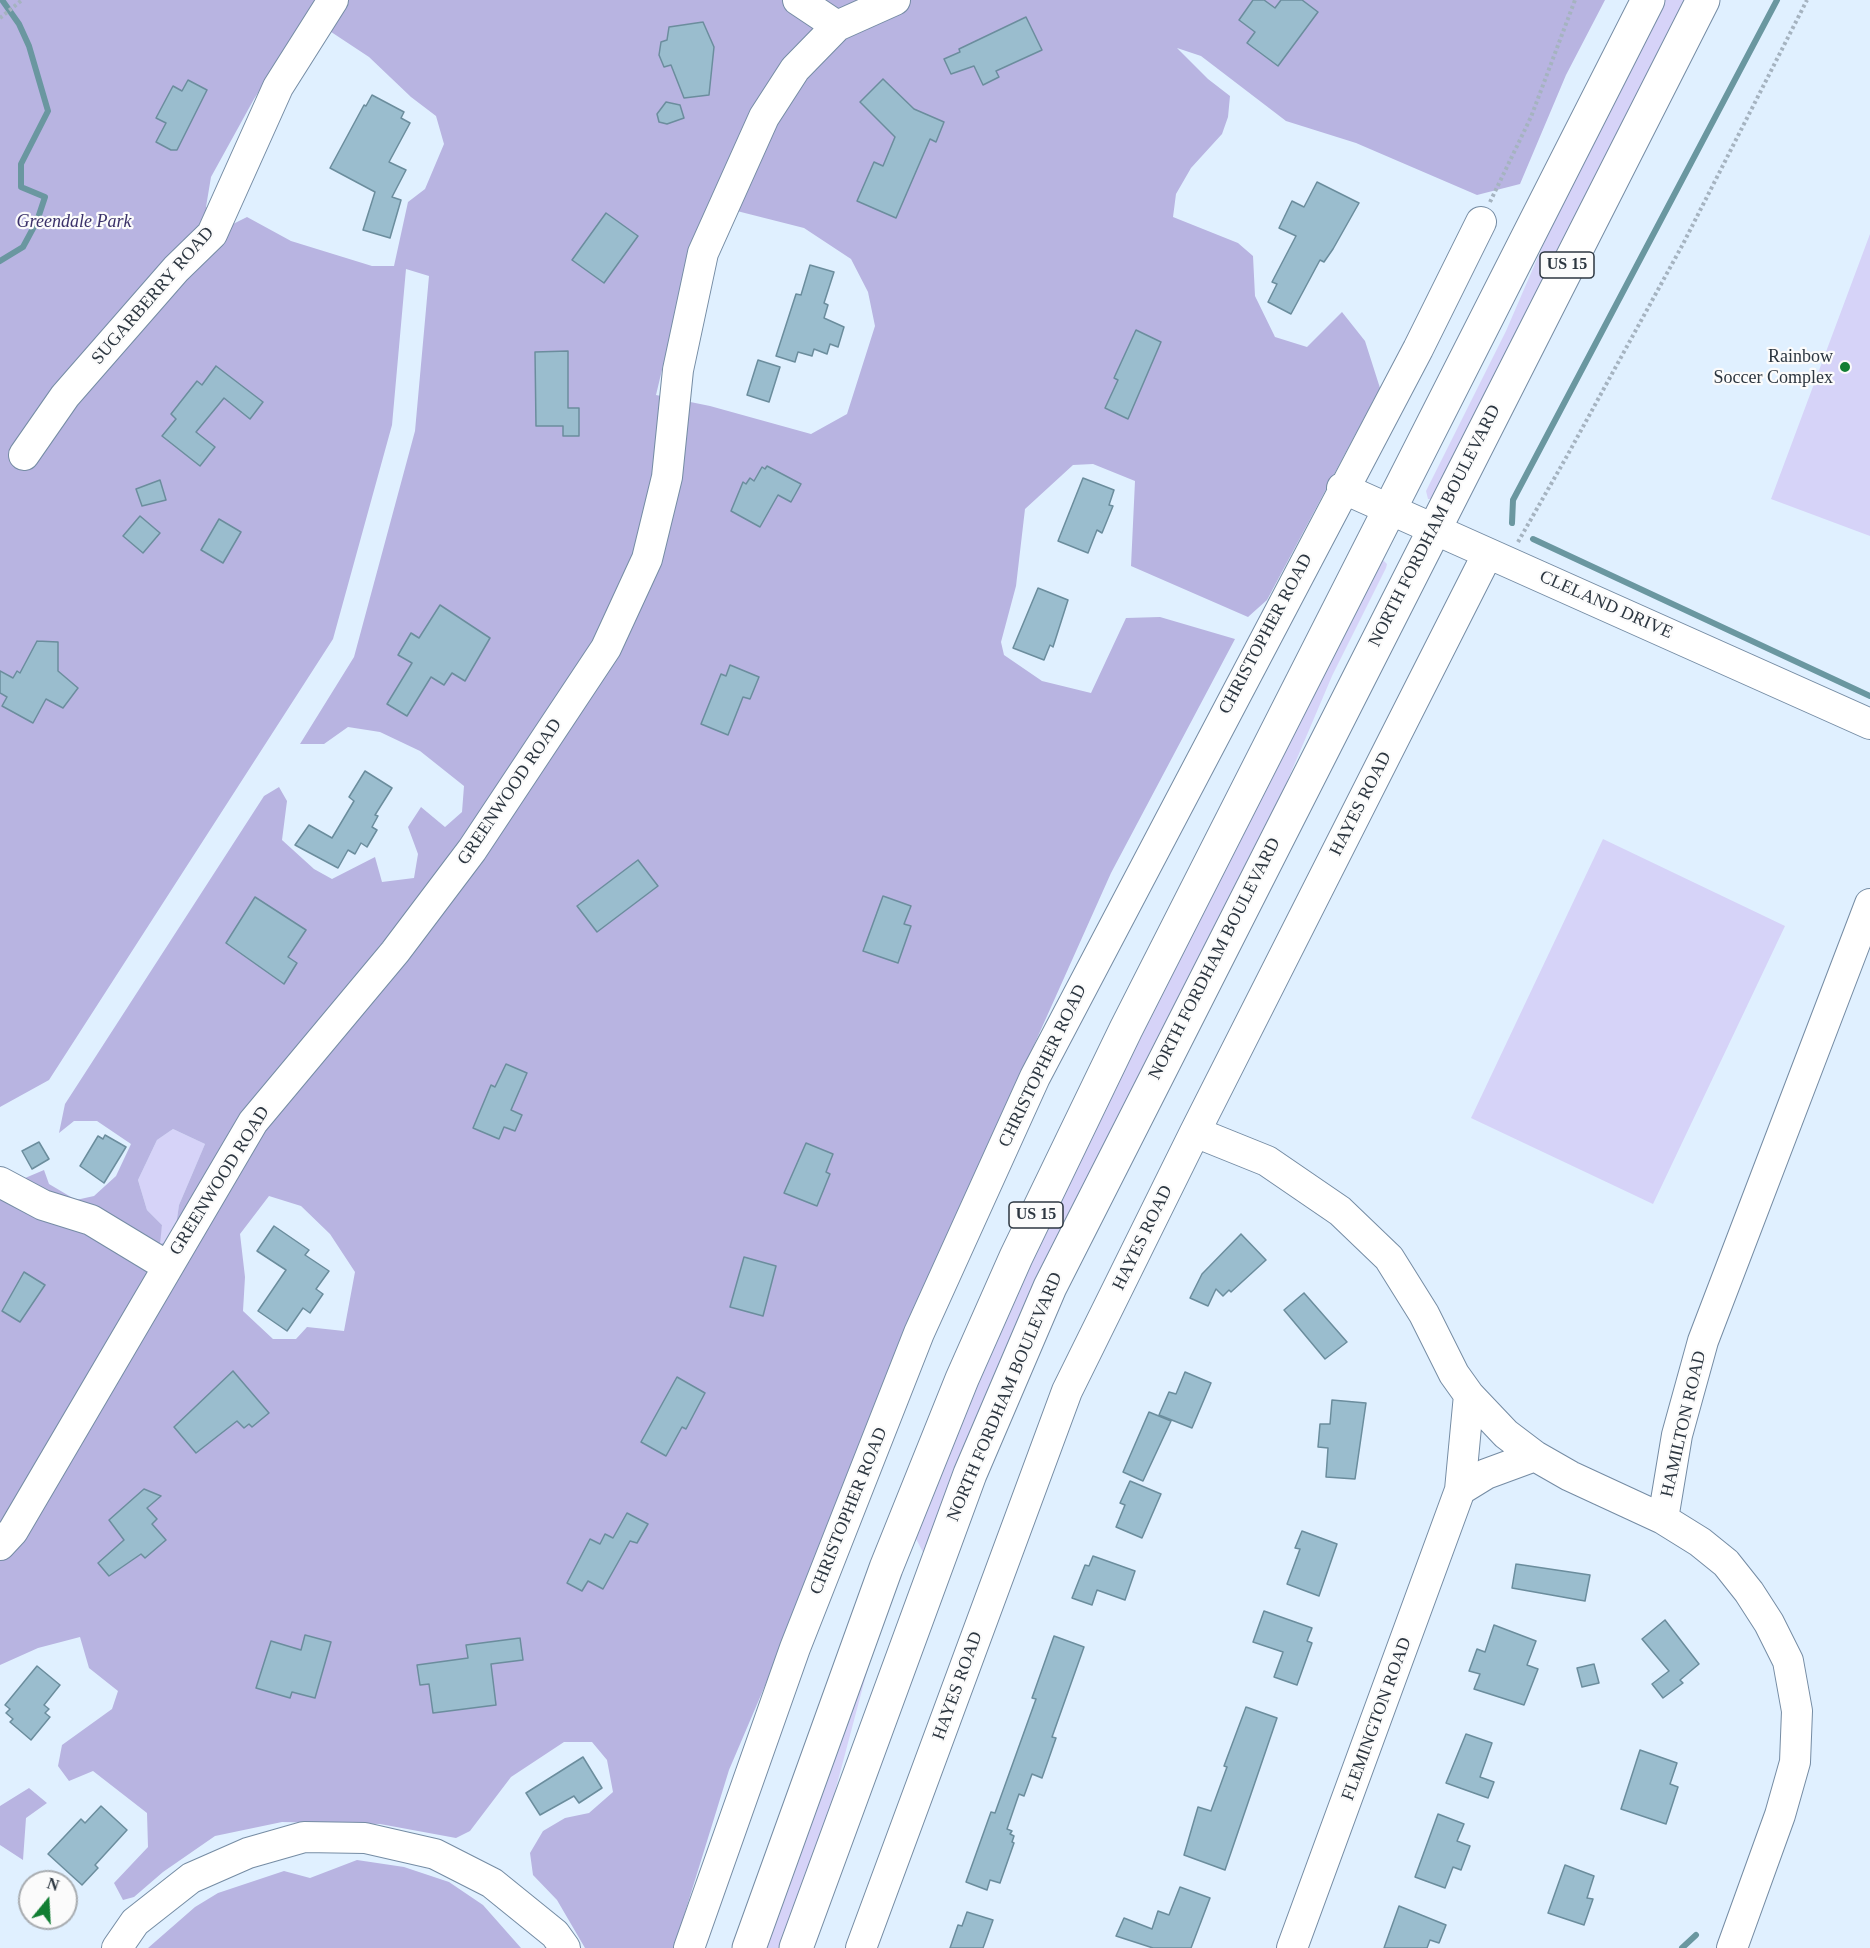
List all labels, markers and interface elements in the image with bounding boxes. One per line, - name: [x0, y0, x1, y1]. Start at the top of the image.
- park label: Greendale Park: [17, 211, 131, 233]
- street label: SUGARBERRY ROAD: [87, 223, 219, 369]
- road number: US 15: [1540, 252, 1594, 278]
- place label: Rainbow Soccer Complex: [1714, 346, 1833, 388]
- marker: Rainbow Soccer Complex: [1838, 360, 1852, 374]
- street label: NORTH FORDHAM BOULEVARD: [1364, 401, 1506, 651]
- street label: CHRISTOPHER ROAD: [1215, 550, 1317, 718]
- street label: CLELAND DRIVE: [1536, 566, 1676, 644]
- street label: GREENWOOD ROAD: [453, 715, 567, 869]
- street label: HAYES ROAD: [1326, 748, 1396, 860]
- street label: NORTH FORDHAM BOULEVARD: [1144, 834, 1286, 1084]
- street label: CHRISTOPHER ROAD: [994, 981, 1092, 1151]
- street label: GREENWOOD ROAD: [165, 1103, 275, 1259]
- street label: HAYES ROAD: [1108, 1182, 1178, 1294]
- road number: US 15: [1009, 1202, 1063, 1228]
- street label: NORTH FORDHAM BOULEVARD: [943, 1269, 1067, 1525]
- street label: HAMILTON ROAD: [1657, 1349, 1711, 1499]
- street label: CHRISTOPHER ROAD: [806, 1424, 892, 1598]
- street label: HAYES ROAD: [928, 1629, 988, 1743]
- street label: FLEMINGTON ROAD: [1337, 1634, 1417, 1804]
- north arrow: [18, 1870, 78, 1930]
- text: N: [45, 1874, 61, 1894]

